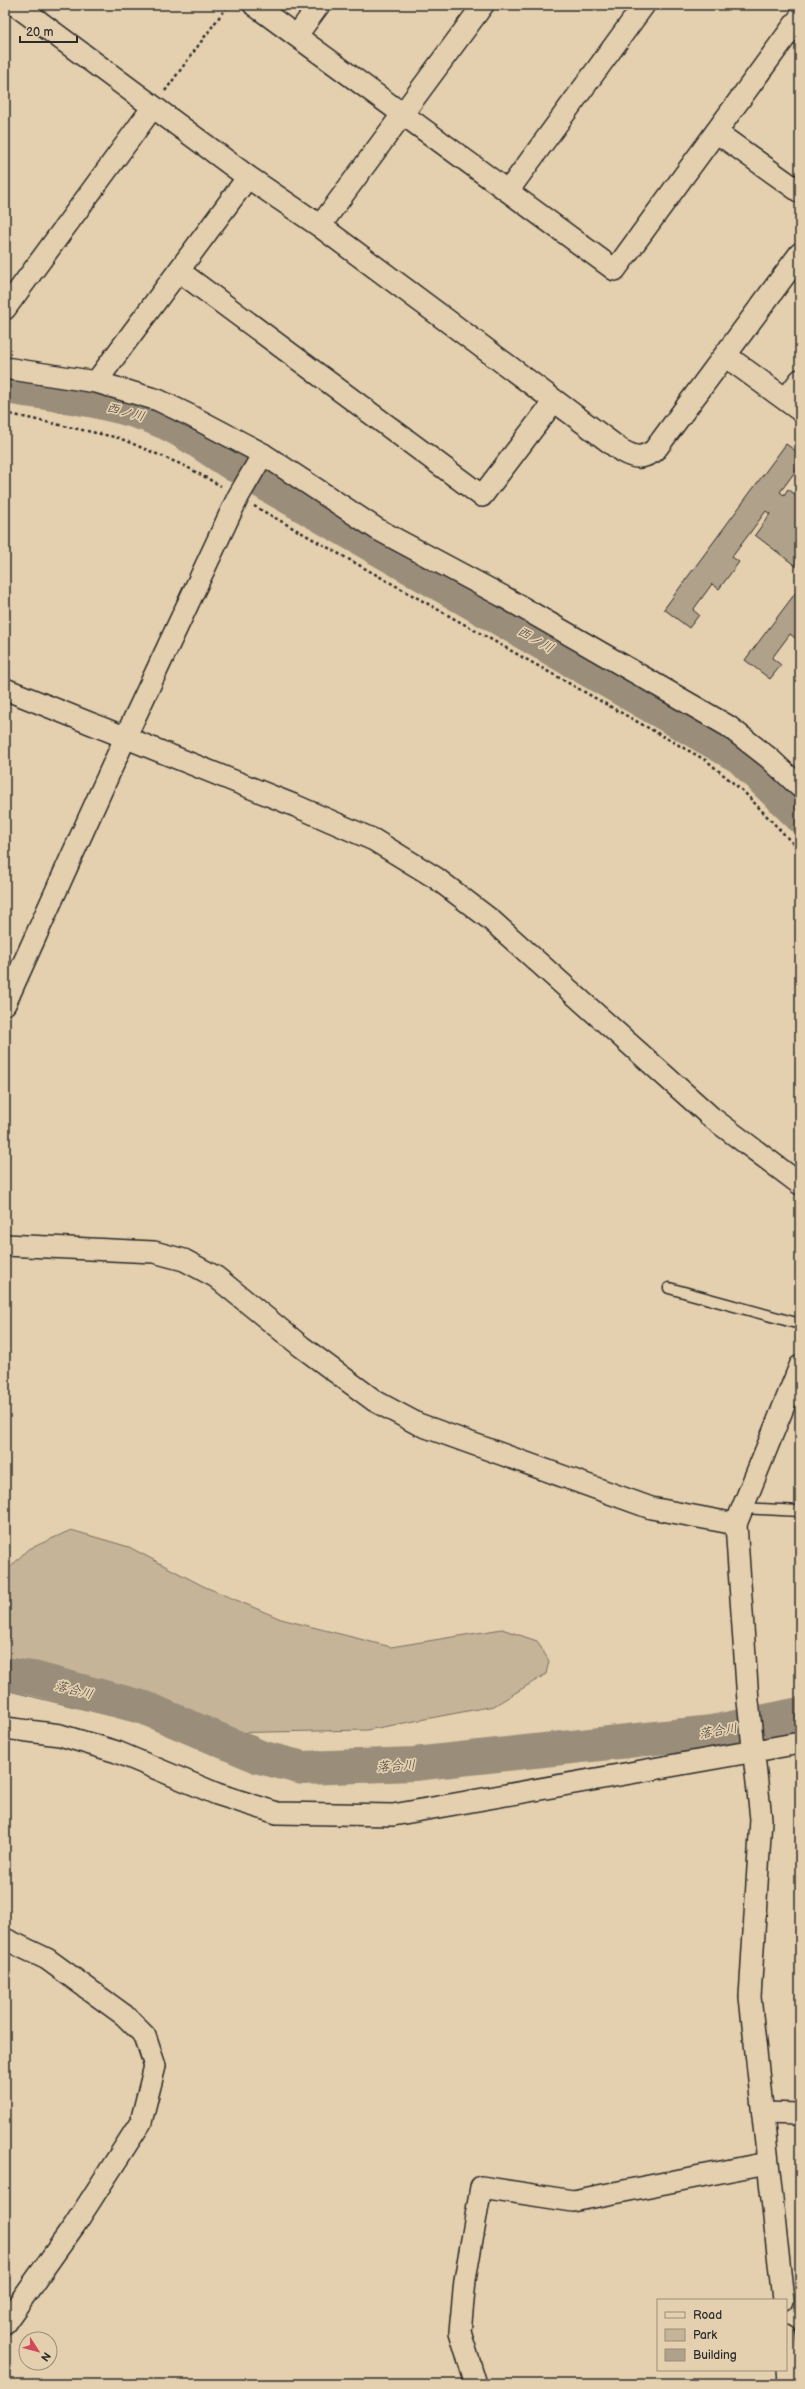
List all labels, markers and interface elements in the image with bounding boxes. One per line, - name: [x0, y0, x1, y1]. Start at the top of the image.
- scale bar: [20, 18, 77, 44]
- text: 20 m: [26, 25, 53, 40]
- water label: 西ノ川: [105, 399, 147, 425]
- water label: 西ノ川: [515, 623, 556, 657]
- water label: 落合川: [53, 1677, 95, 1703]
- water label: 落合川: [698, 1720, 739, 1742]
- water label: 落合川: [376, 1757, 416, 1775]
- legend: [657, 2299, 787, 2371]
- text: Road: [693, 2308, 722, 2323]
- text: Park: [693, 2328, 717, 2343]
- north arrow: [18, 2331, 58, 2371]
- text: Building: [693, 2348, 737, 2363]
- text: N: [38, 2349, 53, 2364]

